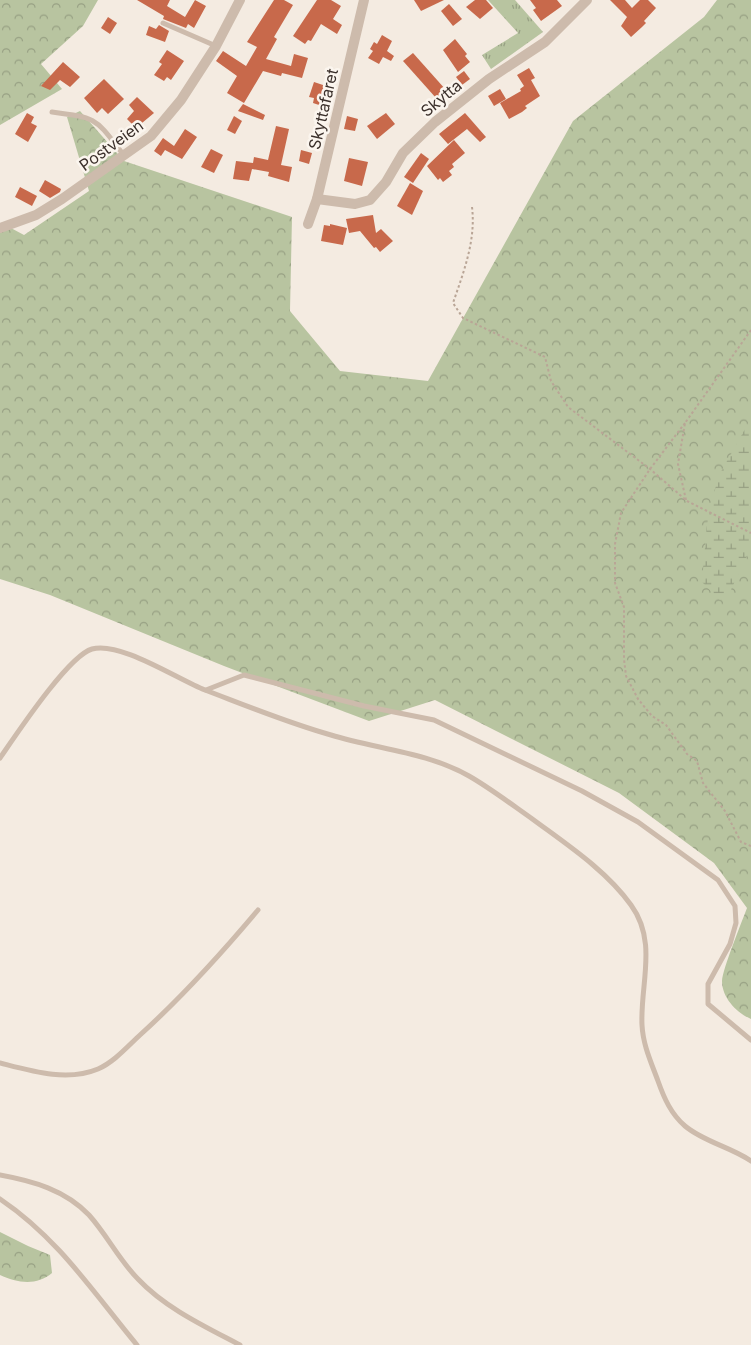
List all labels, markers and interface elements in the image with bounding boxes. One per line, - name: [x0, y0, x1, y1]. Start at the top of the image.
- street label: Skyttafaret: [304, 67, 342, 151]
- street label: Skytta: [416, 75, 466, 121]
- street label: Postveien: [75, 115, 147, 175]

